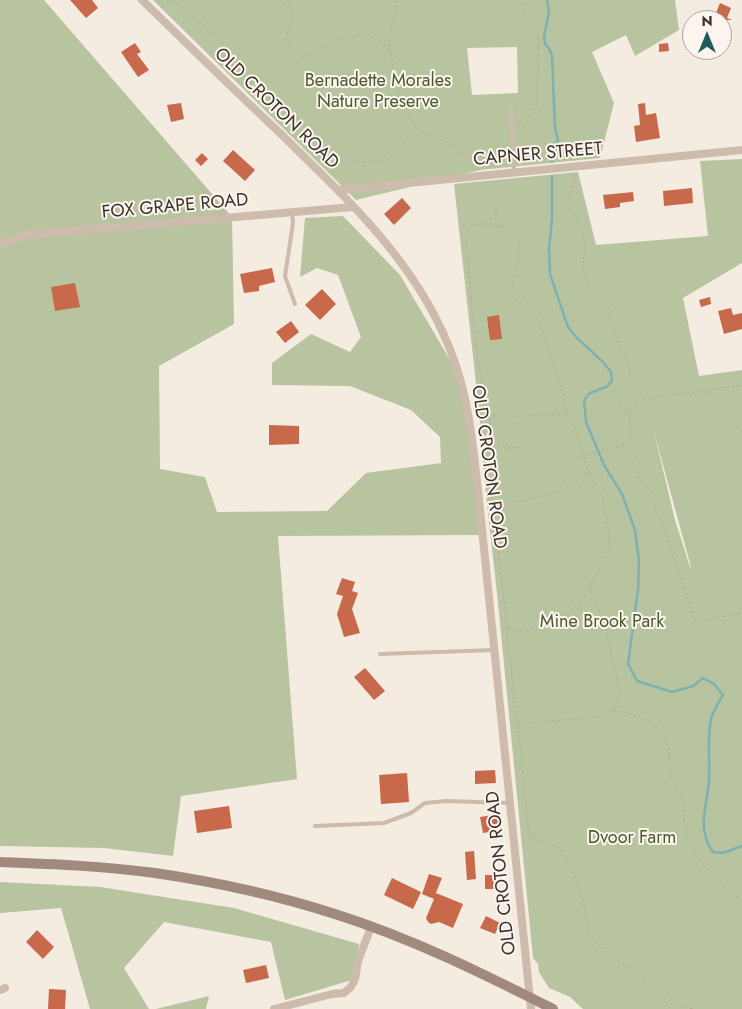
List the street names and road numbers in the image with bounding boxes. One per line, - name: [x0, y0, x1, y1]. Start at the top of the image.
- street label: OLD CROTON ROAD: [209, 44, 343, 174]
- street label: CAPNER STREET: [472, 139, 604, 171]
- street label: FOX GRAPE ROAD: [101, 190, 249, 224]
- street label: OLD CROTON ROAD: [466, 384, 510, 550]
- street label: OLD CROTON ROAD: [483, 790, 521, 956]

